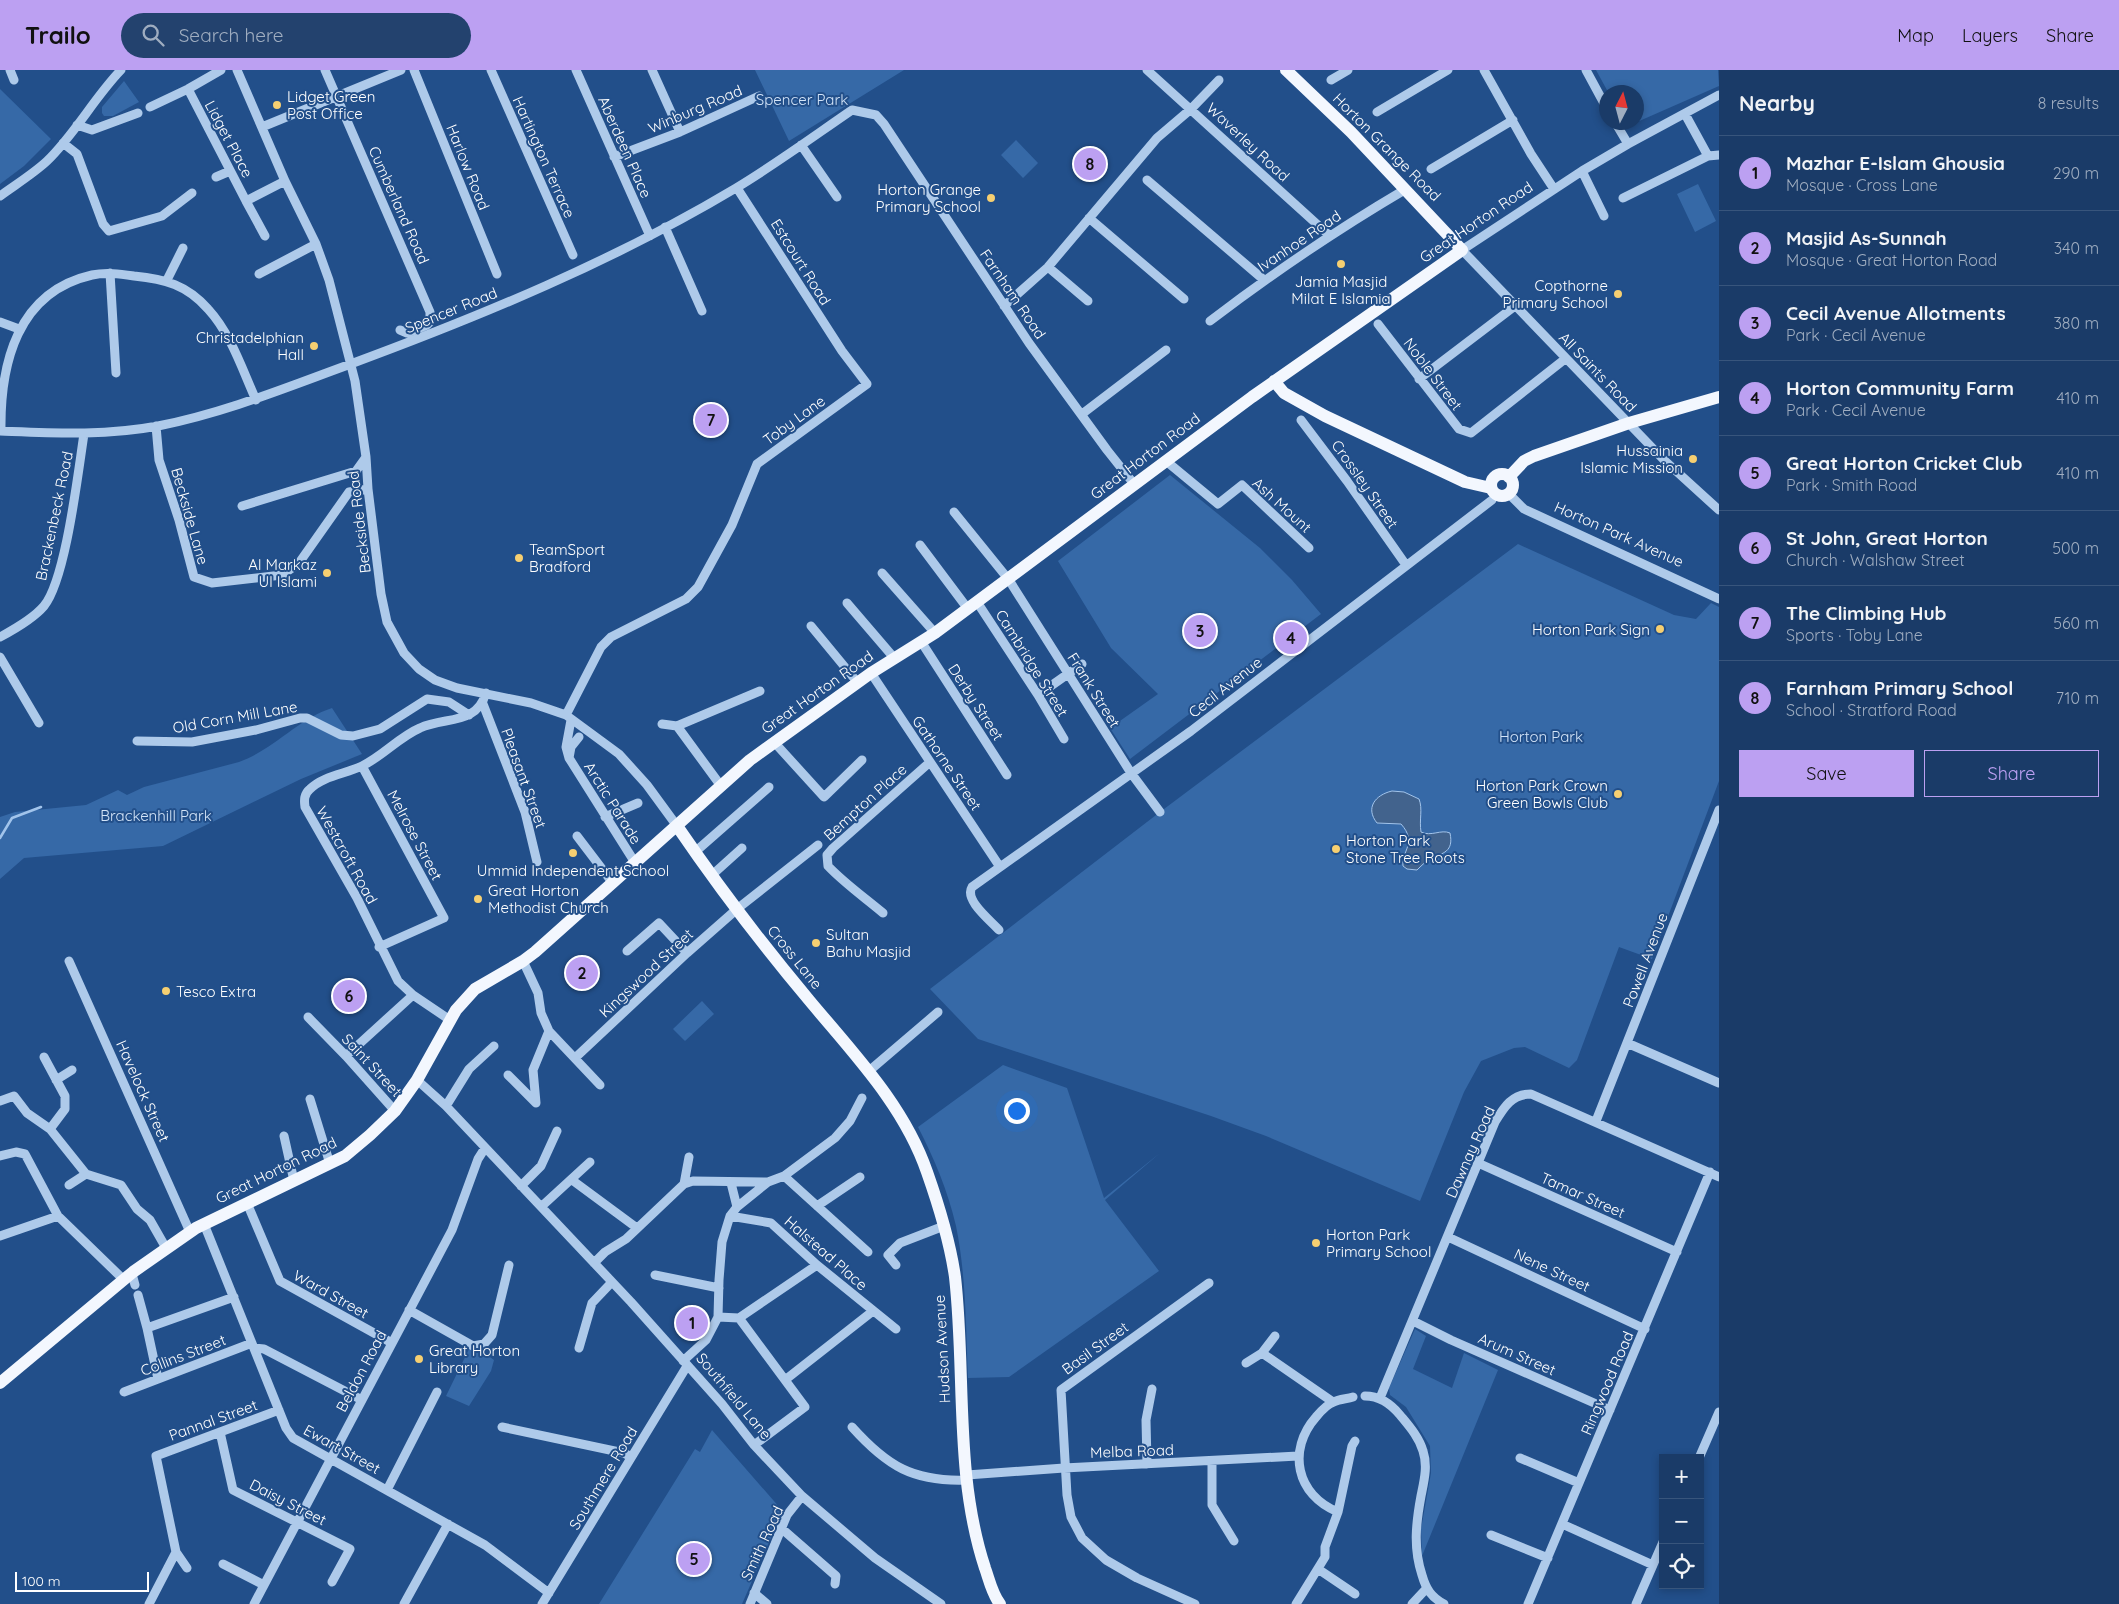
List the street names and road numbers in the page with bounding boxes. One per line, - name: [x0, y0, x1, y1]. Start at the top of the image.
- street label: Winburg Road: [645, 81, 745, 137]
- street label: Horton Grange Road: [1329, 89, 1445, 205]
- street label: Hartington Terrace: [509, 93, 579, 221]
- street label: Aberdeen Place: [594, 93, 656, 201]
- street label: Lidget Place: [201, 97, 257, 181]
- street label: Waverley Road: [1202, 99, 1294, 185]
- street label: Harlow Road: [442, 121, 494, 213]
- street label: Cumberland Road: [364, 143, 434, 267]
- street label: Great Horton Road: [1416, 177, 1536, 267]
- street label: Ivanhoe Road: [1254, 206, 1344, 276]
- street label: Estcourt Road: [767, 215, 835, 309]
- street label: Farnham Road: [976, 245, 1050, 343]
- street label: Spencer Road: [402, 283, 500, 337]
- street label: All Saints Road: [1555, 328, 1641, 416]
- street label: Noble Street: [1400, 334, 1466, 414]
- street label: Toby Lane: [759, 391, 829, 449]
- street label: Great Horton Road: [1086, 409, 1204, 503]
- street label: Crossley Street: [1327, 436, 1403, 532]
- street label: Brackenbeck Road: [31, 450, 77, 582]
- street label: Beckside Lane: [167, 465, 213, 567]
- street label: Beckside Road: [343, 470, 375, 574]
- street label: Ash Mount: [1248, 473, 1316, 537]
- street label: Horton Park Avenue: [1551, 497, 1687, 571]
- street label: Cambridge Street: [992, 606, 1072, 720]
- street label: Great Horton Road: [757, 646, 877, 738]
- street label: Frank Street: [1063, 649, 1125, 731]
- street label: Cecil Avenue: [1184, 652, 1266, 722]
- street label: Derby Street: [944, 660, 1008, 744]
- street label: Old Corn Mill Lane: [171, 697, 299, 737]
- street label: Gathorne Street: [908, 712, 986, 814]
- street label: Pleasant Street: [497, 725, 551, 831]
- street label: Arctic Parade: [580, 758, 646, 848]
- street label: Bempton Place: [819, 760, 911, 844]
- street label: Melrose Street: [383, 787, 447, 883]
- street label: Westcroft Road: [312, 803, 382, 907]
- street label: Powell Avenue: [1618, 910, 1672, 1010]
- street label: Cross Lane: [763, 921, 827, 993]
- street label: Kingswood Street: [595, 925, 697, 1021]
- street label: Saint Street: [338, 1029, 406, 1101]
- street label: Havelock Street: [112, 1037, 174, 1145]
- street label: Dawnay Road: [1441, 1103, 1499, 1201]
- street label: Great Horton Road: [212, 1132, 340, 1208]
- street label: Tamar Street: [1538, 1168, 1628, 1222]
- street label: Halstead Place: [781, 1212, 871, 1294]
- street label: Nene Street: [1511, 1244, 1593, 1296]
- street label: Ward Street: [290, 1266, 372, 1322]
- street label: Hudson Avenue: [930, 1294, 954, 1404]
- street label: Basil Street: [1058, 1317, 1132, 1379]
- street label: Beldon Road: [332, 1327, 390, 1415]
- street label: Arum Street: [1475, 1328, 1559, 1380]
- street label: Ringwood Road: [1577, 1328, 1637, 1438]
- street label: Collins Street: [138, 1330, 228, 1380]
- street label: Southfield Lane: [692, 1349, 776, 1443]
- street label: Pannal Street: [166, 1395, 260, 1445]
- street label: Ewart Street: [300, 1420, 384, 1478]
- street label: Southmere Road: [565, 1423, 641, 1533]
- street label: Melba Road: [1090, 1440, 1174, 1462]
- street label: Daisy Street: [246, 1475, 330, 1529]
- street label: Smith Road: [736, 1503, 788, 1583]

